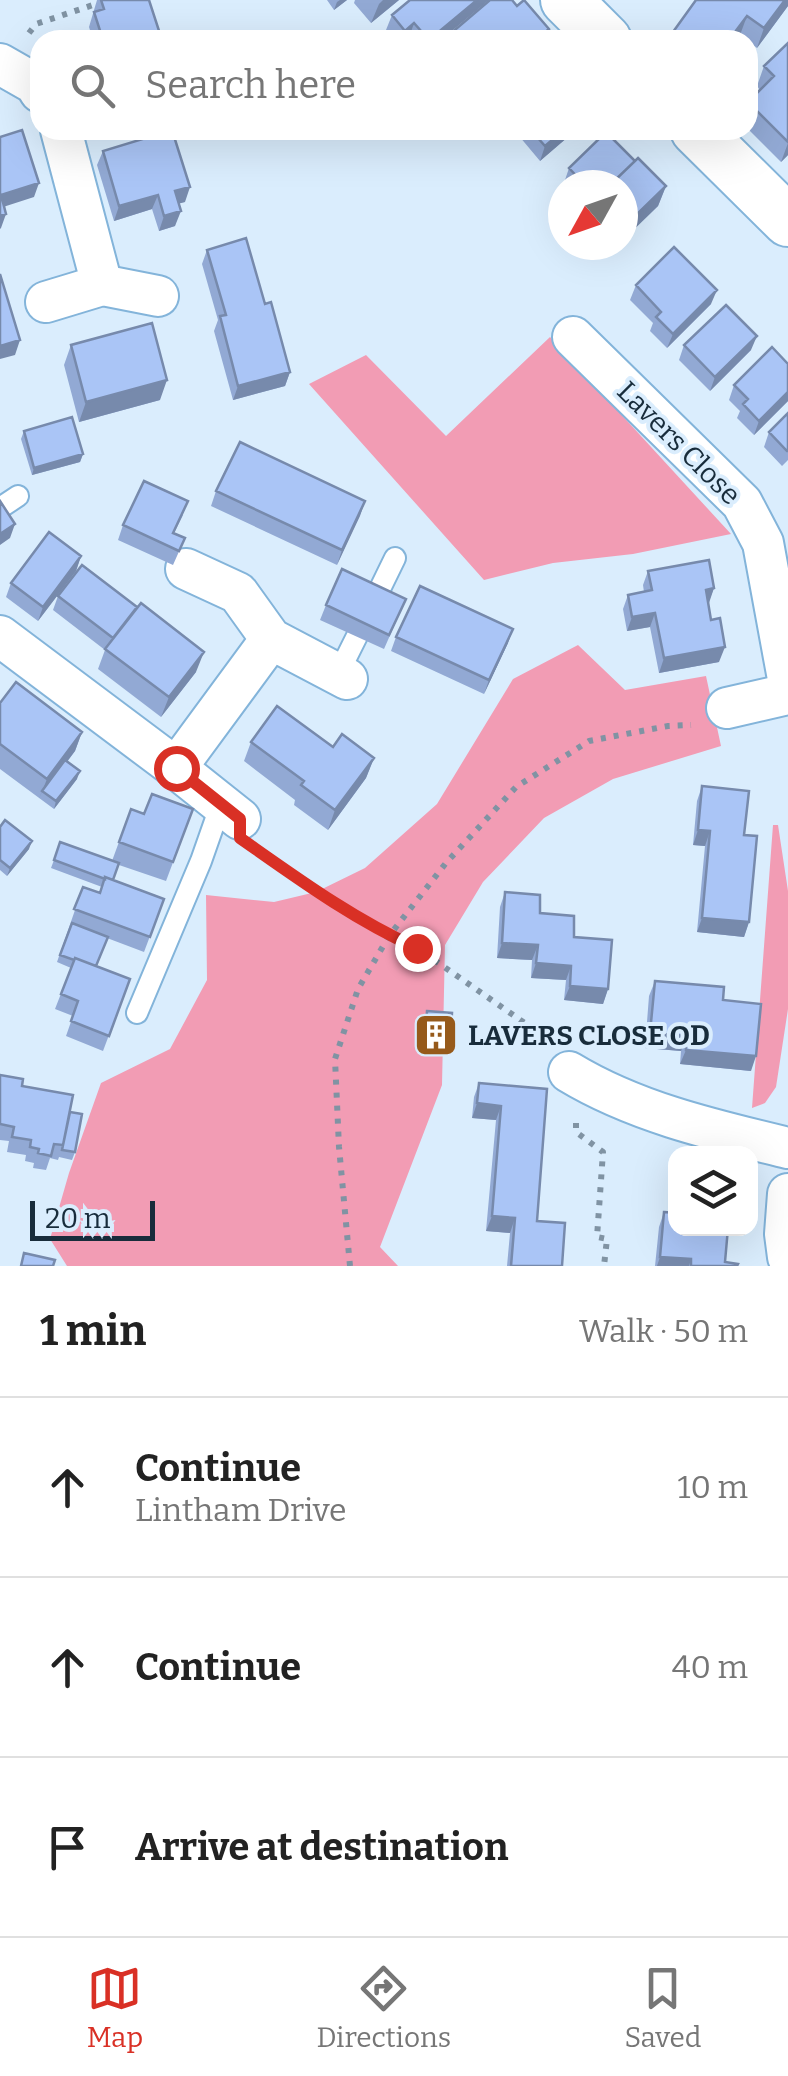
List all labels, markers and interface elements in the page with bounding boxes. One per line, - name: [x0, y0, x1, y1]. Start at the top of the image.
- search box: [30, 30, 758, 140]
- icon: search: [65, 58, 120, 113]
- text: Search here: [145, 62, 356, 108]
- north arrow: [548, 170, 638, 260]
- street label: Lavers Close: [611, 375, 747, 511]
- route start: [154, 746, 200, 792]
- route end: [395, 926, 441, 972]
- building icon: LAVERS CLOSE OD: [413, 1012, 459, 1058]
- place label: LAVERS CLOSE OD: [468, 1019, 710, 1052]
- map controls: [668, 1146, 758, 1236]
- button: layers: [668, 1146, 758, 1236]
- scale bar: [30, 1196, 155, 1240]
- text: 20 m: [45, 1202, 111, 1235]
- text: 1 min: [40, 1306, 146, 1356]
- text: Walk · 50 m: [579, 1312, 748, 1350]
- text: Continue: [135, 1445, 301, 1491]
- icon: ahead: [40, 1460, 95, 1515]
- text: 10 m: [678, 1468, 748, 1506]
- text: Lintham Drive: [135, 1491, 346, 1529]
- icon: ahead: [40, 1640, 95, 1695]
- text: Continue: [135, 1644, 301, 1690]
- text: 40 m: [672, 1648, 748, 1686]
- icon: arrive: [40, 1820, 95, 1875]
- text: Arrive at destination: [135, 1824, 508, 1870]
- tab: Map: [87, 1961, 143, 2054]
- tab: Directions: [316, 1961, 451, 2054]
- tab: Saved: [624, 1961, 701, 2054]

